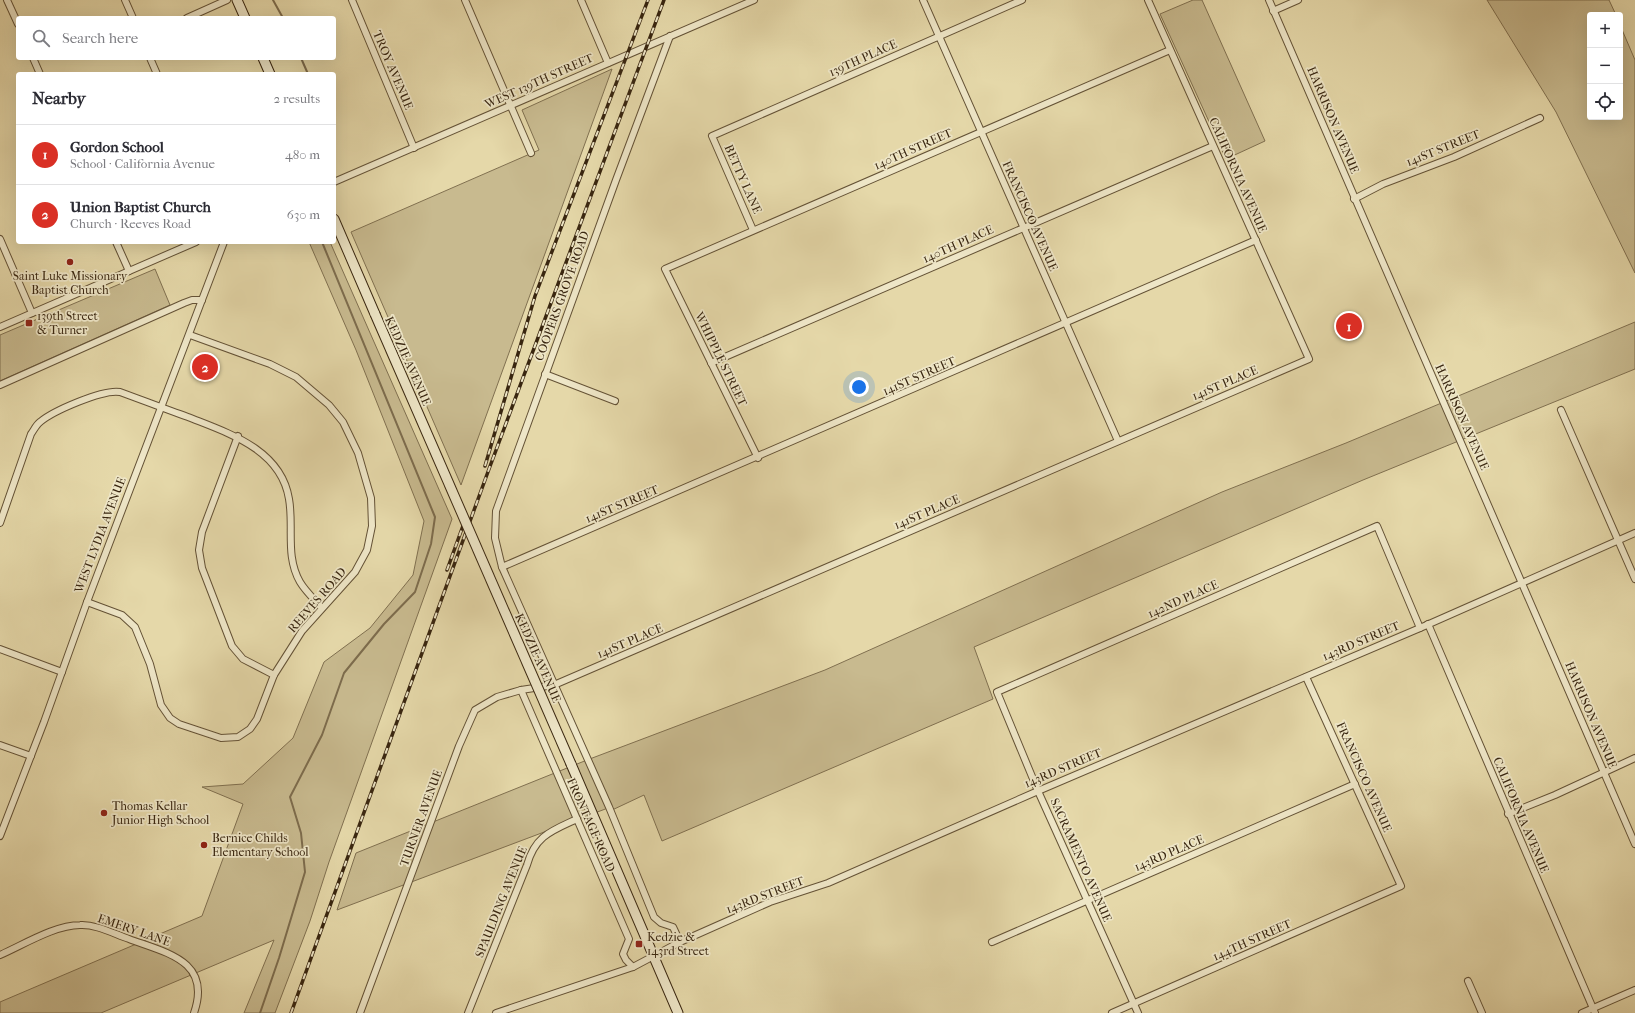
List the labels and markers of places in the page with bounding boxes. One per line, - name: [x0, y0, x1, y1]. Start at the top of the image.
- marker: Saint Luke Missionary Baptist Church: [65, 257, 75, 267]
- place label: Saint Luke Missionary Baptist Church: [13, 269, 128, 297]
- place label: 139th Street & Turner: [37, 309, 98, 337]
- pin: 1: [1336, 311, 1362, 341]
- marker: 139th Street & Turner: [24, 318, 34, 328]
- pin: 2: [192, 352, 218, 382]
- place label: Thomas Kellar Junior High School: [111, 799, 210, 827]
- marker: Thomas Kellar Junior High School: [99, 808, 109, 818]
- place label: Bernice Childs Elementary School: [212, 831, 309, 859]
- marker: Bernice Childs Elementary School: [199, 840, 209, 850]
- place label: Kedzie & 143rd Street: [647, 930, 710, 958]
- marker: Kedzie & 143rd Street: [634, 939, 644, 949]

